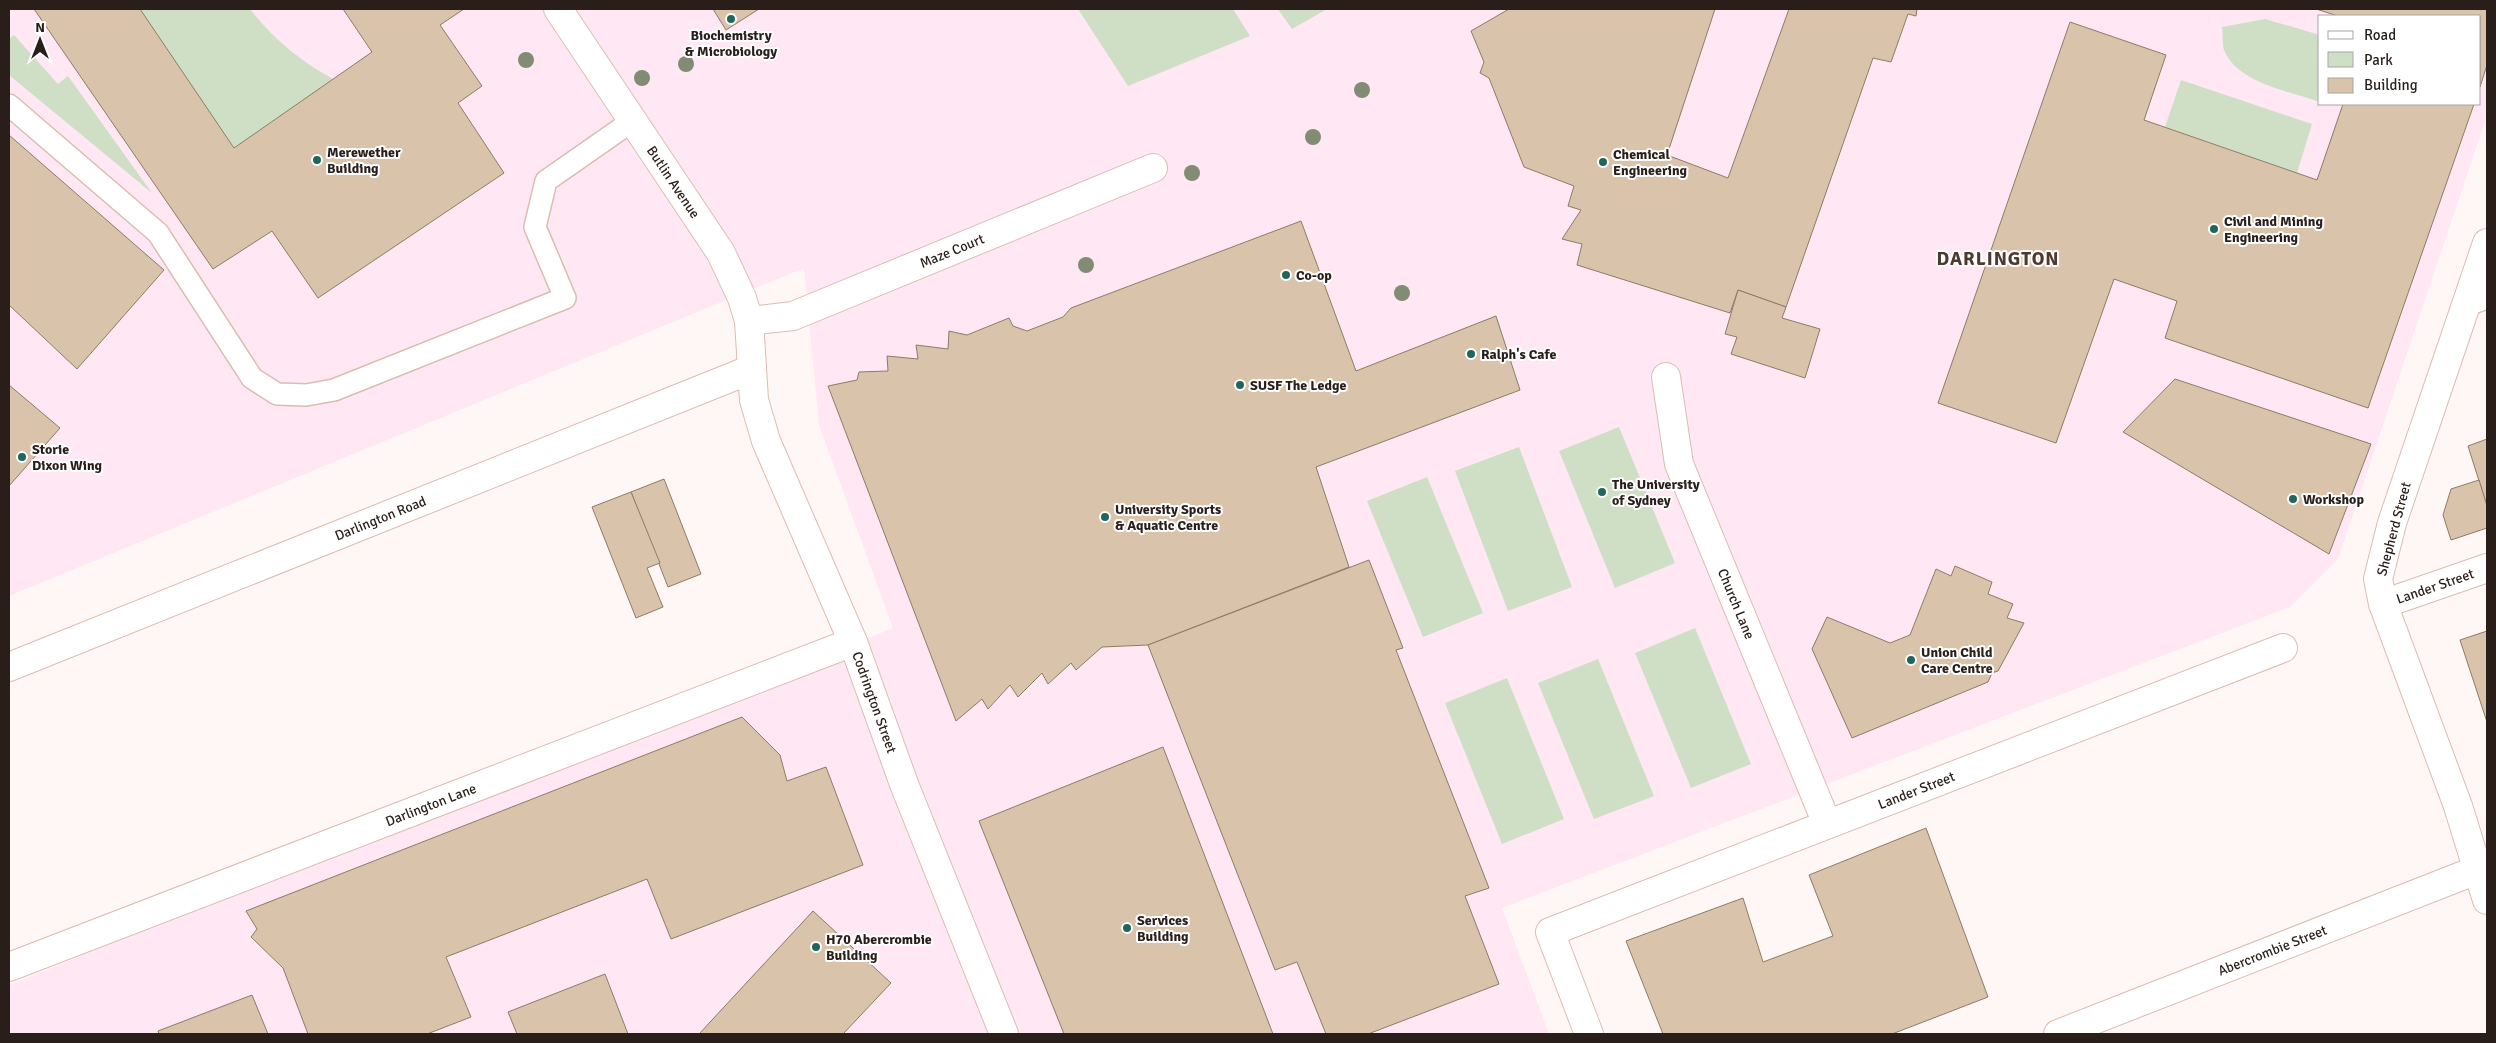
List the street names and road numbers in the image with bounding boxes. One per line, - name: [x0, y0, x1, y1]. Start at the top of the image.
- street label: Butlin Avenue: [643, 143, 704, 221]
- street label: Maze Court: [917, 230, 987, 272]
- street label: Shepherd Street: [2373, 480, 2415, 578]
- street label: Darlington Road: [332, 492, 428, 544]
- street label: Lander Street: [2394, 565, 2476, 607]
- street label: Church Lane: [1714, 566, 1759, 642]
- street label: Codrington Street: [849, 649, 901, 755]
- street label: Lander Street: [1875, 767, 1957, 813]
- street label: Darlington Lane: [383, 779, 479, 830]
- street label: Abercrombie Street: [2215, 921, 2329, 979]

